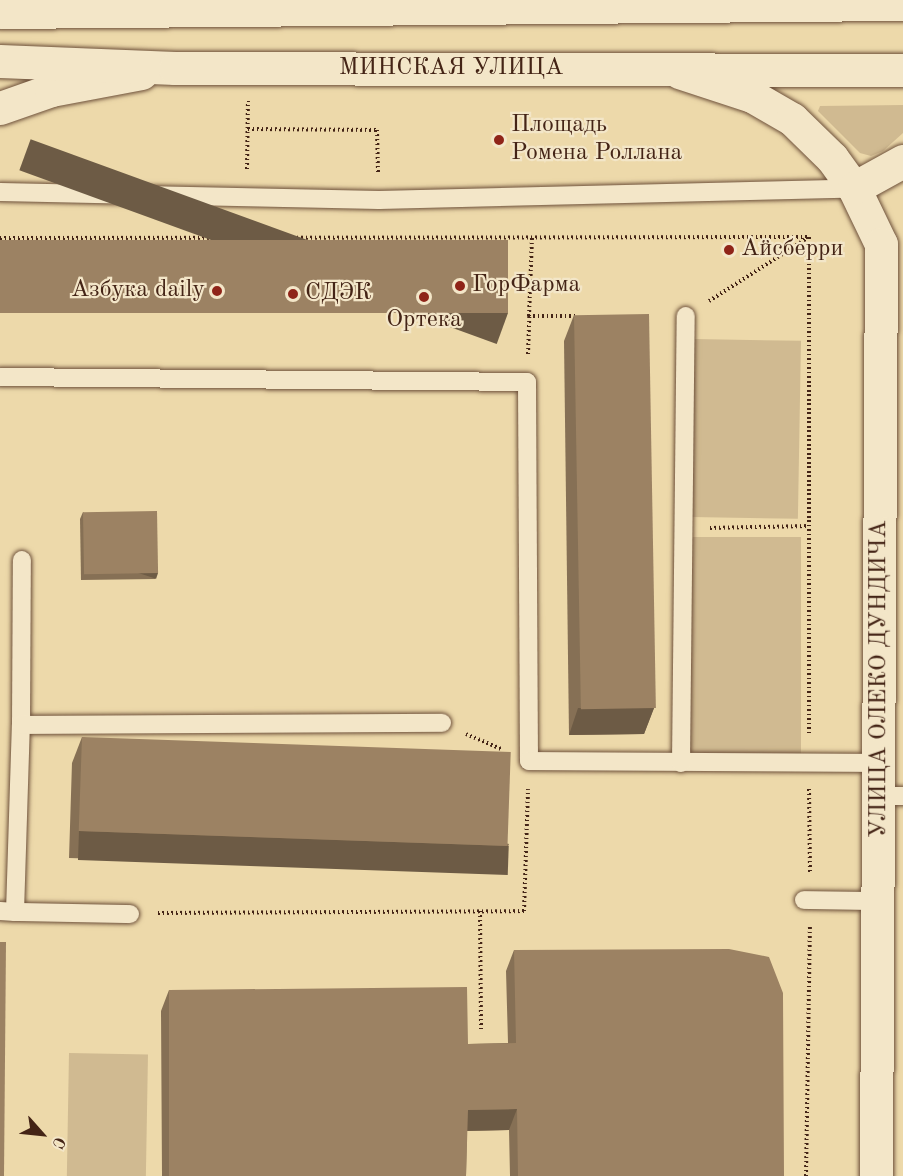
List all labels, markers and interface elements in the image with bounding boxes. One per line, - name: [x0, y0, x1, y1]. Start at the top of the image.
- street label: МИНСКАЯ УЛИЦА: [339, 55, 563, 83]
- place label: Площадь Ромена Роллана: [511, 112, 682, 168]
- marker: Площадь Ромена Роллана: [492, 133, 506, 147]
- place label: Айсберри: [741, 236, 843, 264]
- marker: Айсберри: [722, 243, 736, 257]
- place label: ГорФарма: [472, 272, 580, 300]
- place label: Азбука daily: [71, 277, 205, 305]
- marker: ГорФарма: [453, 279, 467, 293]
- place label: СДЭК: [305, 280, 372, 308]
- marker: Азбука daily: [210, 284, 224, 298]
- marker: СДЭК: [286, 287, 300, 301]
- marker: Ортека: [417, 290, 431, 304]
- place label: Ортека: [386, 307, 462, 335]
- street label: УЛИЦА ОЛЕКО ДУНДИЧА: [866, 520, 894, 838]
- north arrow: [12, 1104, 72, 1164]
- text: С: [49, 1134, 68, 1151]

